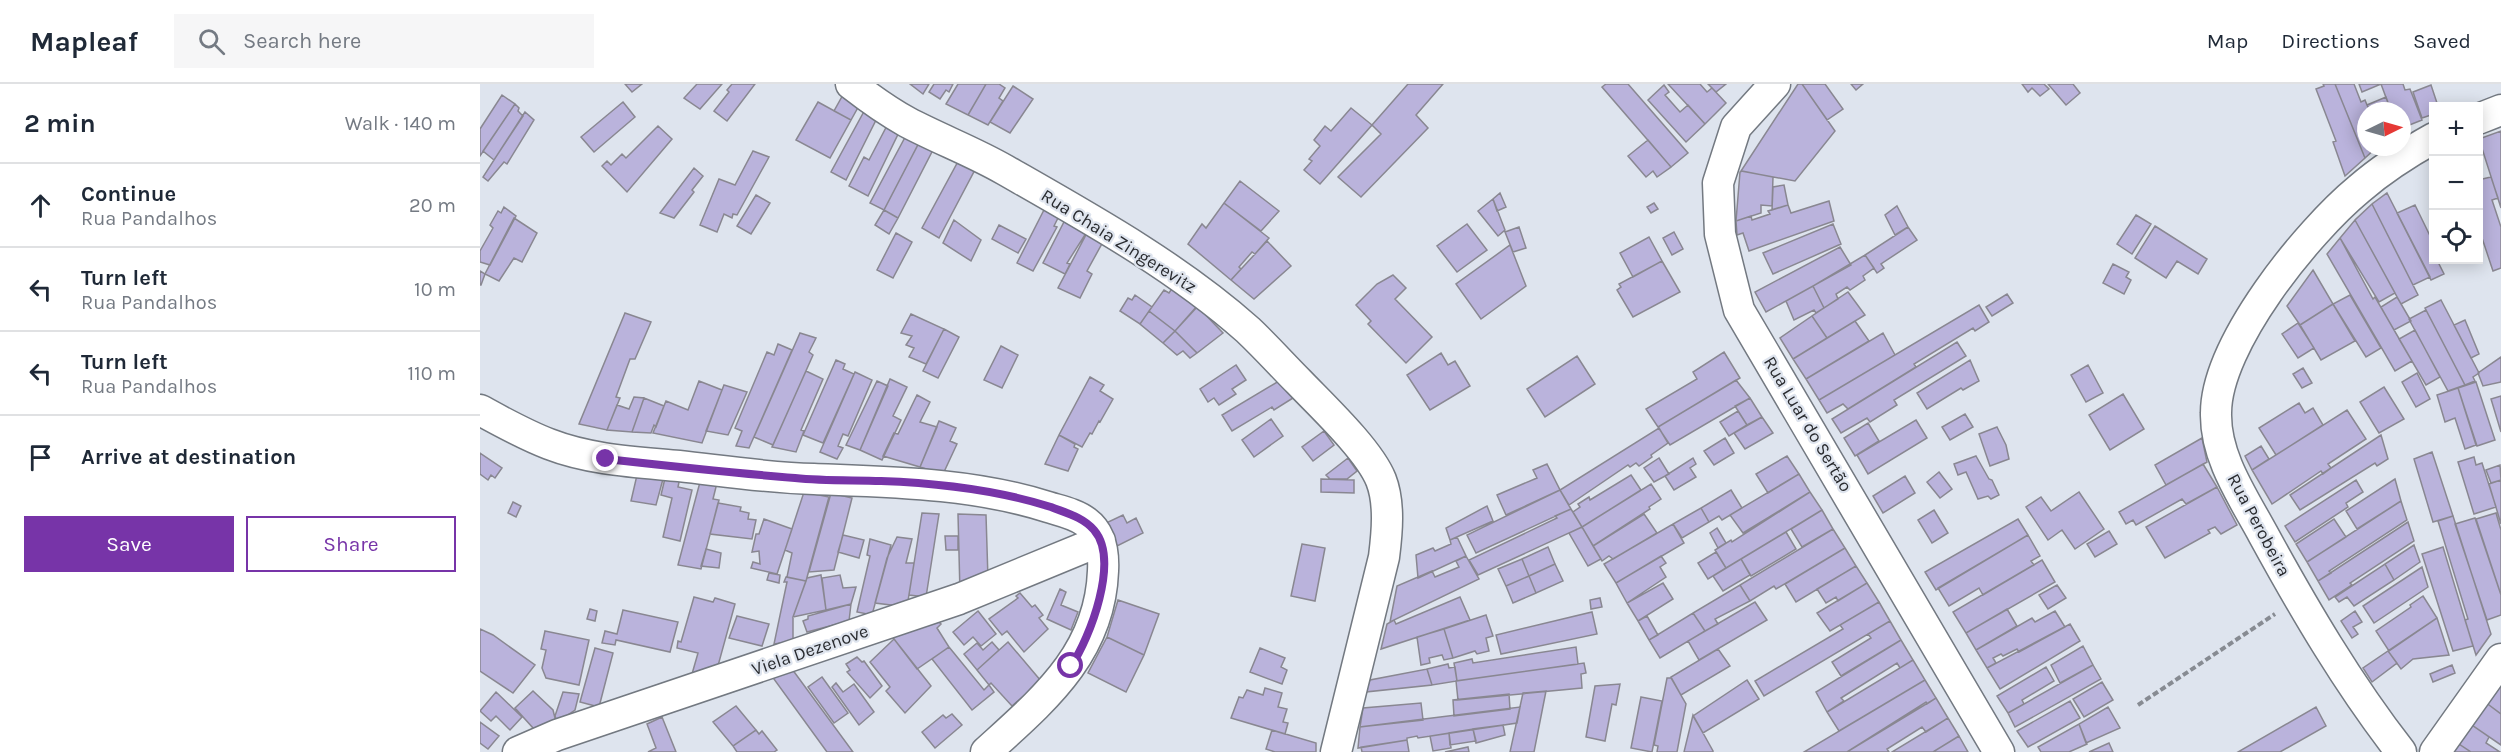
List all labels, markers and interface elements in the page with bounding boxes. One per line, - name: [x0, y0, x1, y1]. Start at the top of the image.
- search box: [174, 14, 594, 68]
- text: Mapleaf: [30, 25, 138, 58]
- icon: search: [195, 25, 228, 58]
- text: Search here: [243, 28, 361, 54]
- text: Map: [2207, 29, 2248, 53]
- text: Directions: [2281, 29, 2380, 53]
- text: Saved: [2413, 29, 2471, 53]
- north arrow: [2357, 102, 2411, 156]
- map controls: [2429, 102, 2483, 264]
- button: +: [2429, 102, 2483, 156]
- text: 2 min: [24, 108, 96, 139]
- text: Walk · 140 m: [345, 112, 456, 135]
- button: −: [2429, 156, 2483, 210]
- text: Continue: [81, 181, 176, 207]
- street label: Rua Chaia Zingerevitz: [1037, 184, 1201, 298]
- icon: ahead: [24, 189, 57, 222]
- text: 20 m: [409, 194, 456, 217]
- text: Rua Pandalhos: [81, 207, 217, 230]
- button: locate: [2429, 210, 2483, 264]
- text: Turn left: [81, 265, 168, 291]
- icon: left: [24, 273, 57, 306]
- text: 10 m: [414, 278, 456, 301]
- text: Rua Pandalhos: [81, 291, 217, 314]
- text: Turn left: [81, 349, 168, 375]
- street label: Rua Luar do Sertão: [1759, 352, 1857, 496]
- icon: left: [24, 357, 57, 390]
- text: 110 m: [407, 362, 456, 385]
- text: Rua Pandalhos: [81, 375, 217, 398]
- icon: arrive: [24, 441, 57, 474]
- text: Arrive at destination: [81, 444, 296, 470]
- route end: [592, 445, 618, 471]
- street label: Rua Perobeira: [2223, 470, 2295, 580]
- button: Save: [24, 516, 234, 572]
- button: Share: [246, 516, 456, 572]
- street label: Viela Dezenove: [749, 620, 871, 680]
- route start: [1057, 652, 1083, 678]

